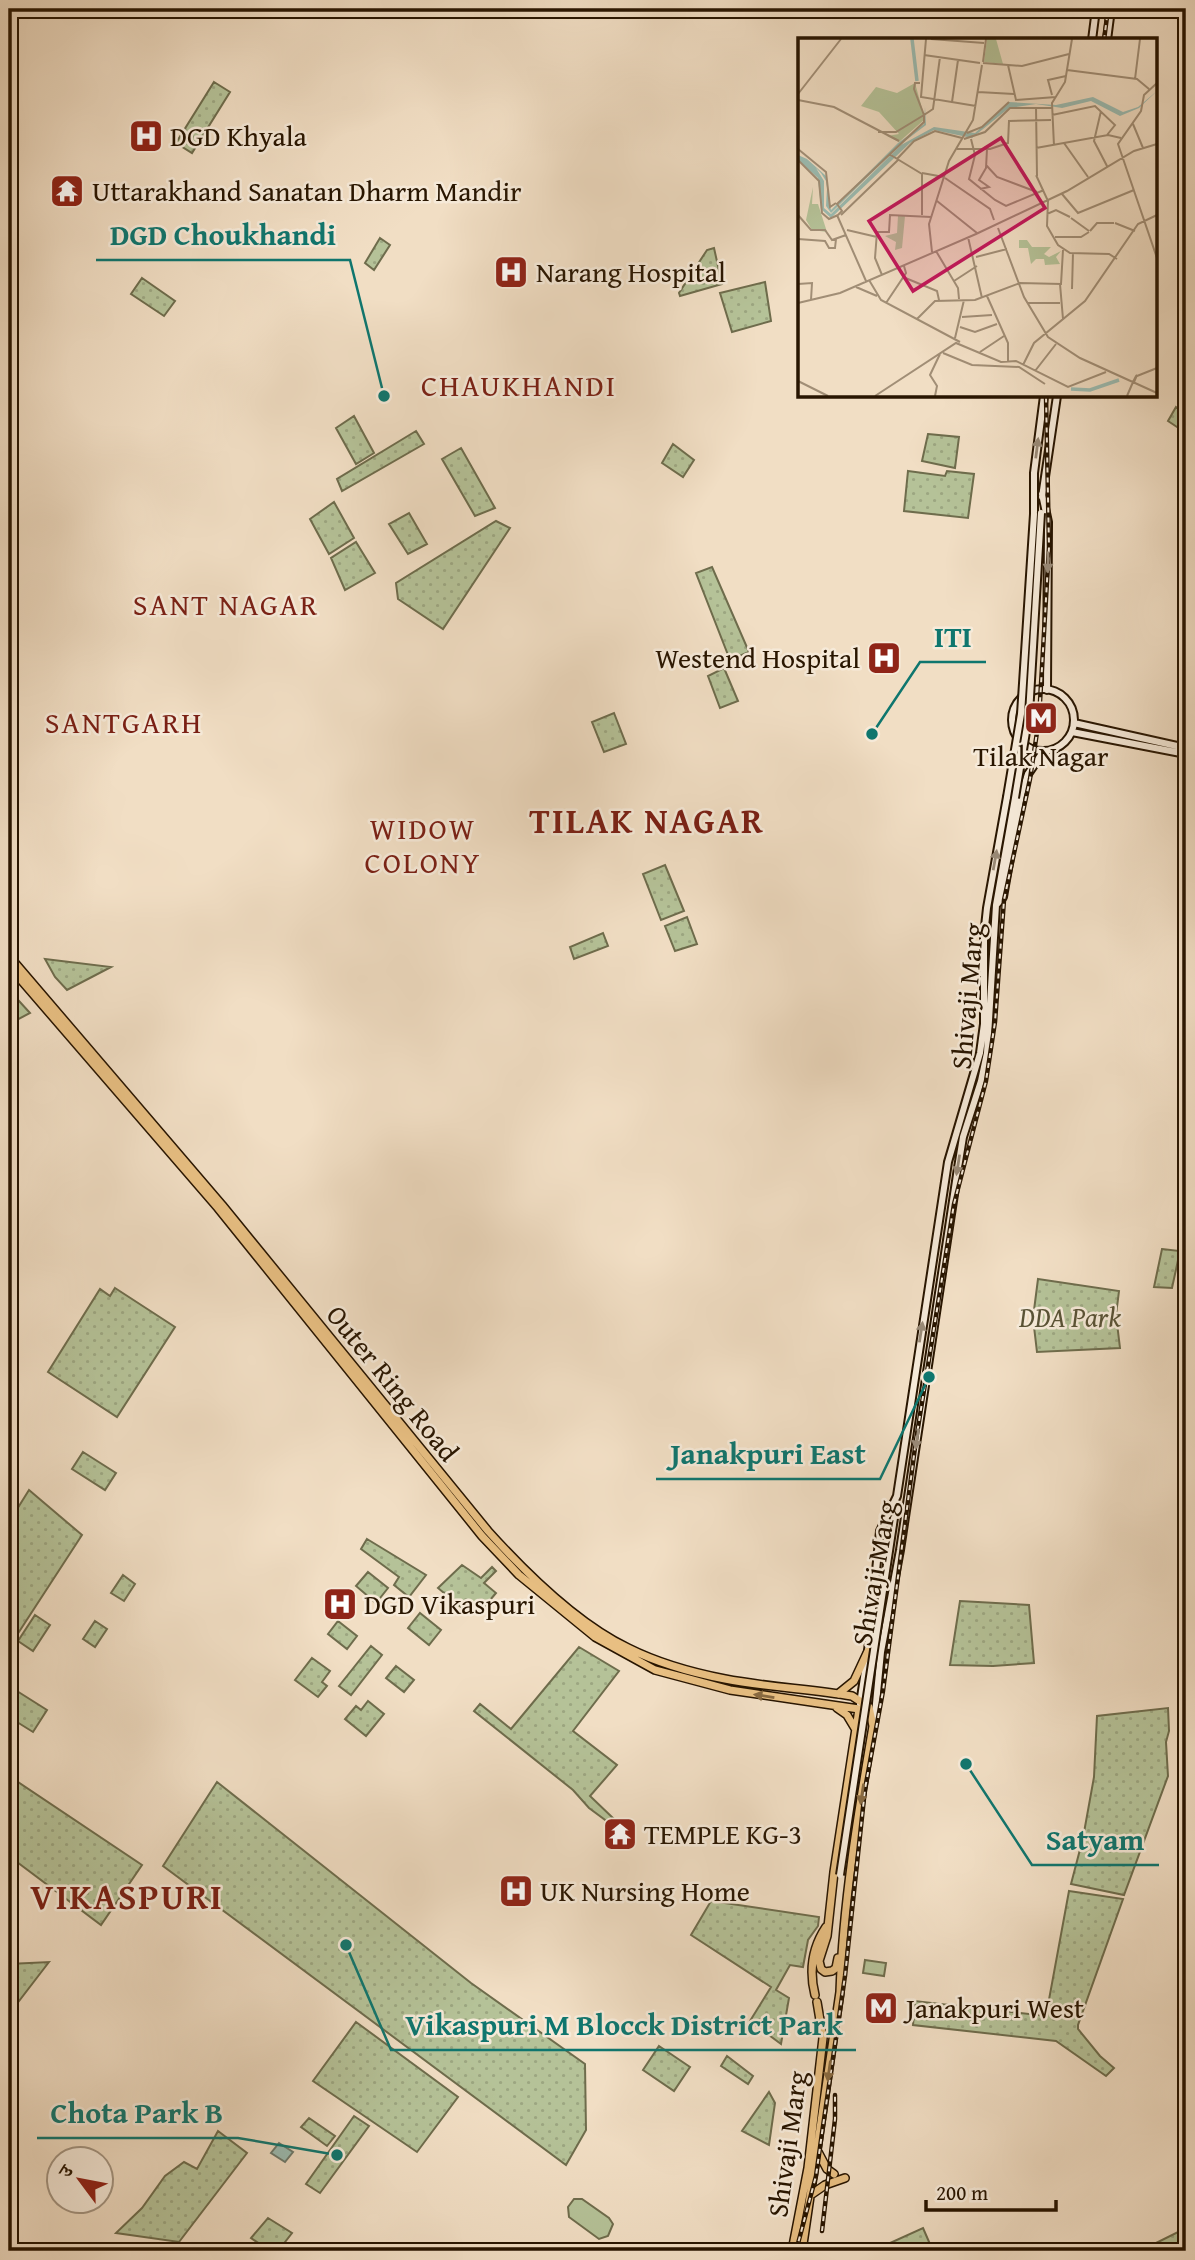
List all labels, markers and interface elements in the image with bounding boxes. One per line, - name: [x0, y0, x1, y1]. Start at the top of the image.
- inset map: [798, 38, 1156, 397]
- place label: DGD Khyala: [170, 115, 308, 156]
- hospital icon: DGD Khyala: [127, 117, 165, 155]
- place label: Uttarakhand Sanatan Dharm Mandir: [92, 170, 522, 211]
- temple icon: Uttarakhand Sanatan Dharm Mandir: [48, 172, 86, 210]
- callout: DGD Choukhandi: [96, 209, 350, 260]
- text: DGD Choukhandi: [110, 212, 336, 256]
- place label: Narang Hospital: [536, 251, 726, 292]
- hospital icon: Narang Hospital: [492, 253, 530, 291]
- district label: CHAUKHANDI: [421, 363, 617, 407]
- one-way arrow: [1032, 437, 1043, 459]
- one-way arrow: [1042, 551, 1054, 573]
- district label: SANT NAGAR: [133, 582, 319, 626]
- callout: ITI: [920, 611, 986, 662]
- text: ITI: [934, 614, 972, 658]
- place label: Westend Hospital: [655, 637, 860, 678]
- hospital icon: Westend Hospital: [865, 639, 903, 677]
- metro station icon: Tilak Nagar: [1022, 699, 1060, 737]
- district label: SANTGARH: [45, 700, 203, 744]
- place label: Tilak Nagar: [973, 735, 1109, 776]
- district label: TILAK NAGAR: [529, 795, 765, 846]
- district label: WIDOW COLONY: [365, 806, 482, 884]
- one-way arrow: [990, 849, 1001, 871]
- street label: Shivaji Marg: [940, 921, 993, 1071]
- one-way arrow: [952, 1154, 963, 1176]
- street label: Outer Ring Road: [317, 1295, 470, 1470]
- park label: DDA Park: [1018, 1296, 1121, 1337]
- one-way arrow: [916, 1321, 927, 1343]
- callout: Janakpuri East: [656, 1428, 880, 1479]
- one-way arrow: [911, 1428, 922, 1450]
- text: Janakpuri East: [665, 1431, 866, 1475]
- street label: Shivaji Marg: [841, 1497, 906, 1649]
- place label: DGD Vikaspuri: [364, 1583, 535, 1624]
- hospital icon: DGD Vikaspuri: [321, 1585, 359, 1623]
- one-way arrow: [753, 1690, 775, 1701]
- one-way arrow: [857, 1783, 868, 1805]
- place label: TEMPLE KG-3: [644, 1813, 802, 1854]
- callout: Satyam: [1032, 1814, 1159, 1865]
- temple icon: TEMPLE KG-3: [601, 1815, 639, 1853]
- text: Satyam: [1046, 1817, 1145, 1861]
- place label: UK Nursing Home: [540, 1870, 750, 1911]
- district label: VIKASPURI: [30, 1871, 224, 1922]
- hospital icon: UK Nursing Home: [497, 1872, 535, 1910]
- place label: Janakpuri West: [903, 1987, 1084, 2028]
- metro station icon: Janakpuri West: [862, 1989, 900, 2027]
- callout: Vikaspuri M Blocck District Park: [391, 1999, 856, 2050]
- text: Vikaspuri M Blocck District Park: [405, 2002, 844, 2046]
- one-way arrow: [823, 2060, 834, 2082]
- street label: Shivaji Marg: [756, 2068, 817, 2220]
- callout: Chota Park B: [37, 2087, 238, 2138]
- text: Chota Park B: [51, 2090, 223, 2134]
- north arrow: [46, 2144, 116, 2214]
- text: उ: [50, 2158, 81, 2184]
- scale bar: [926, 2169, 1055, 2213]
- text: 200 m: [936, 2177, 988, 2208]

